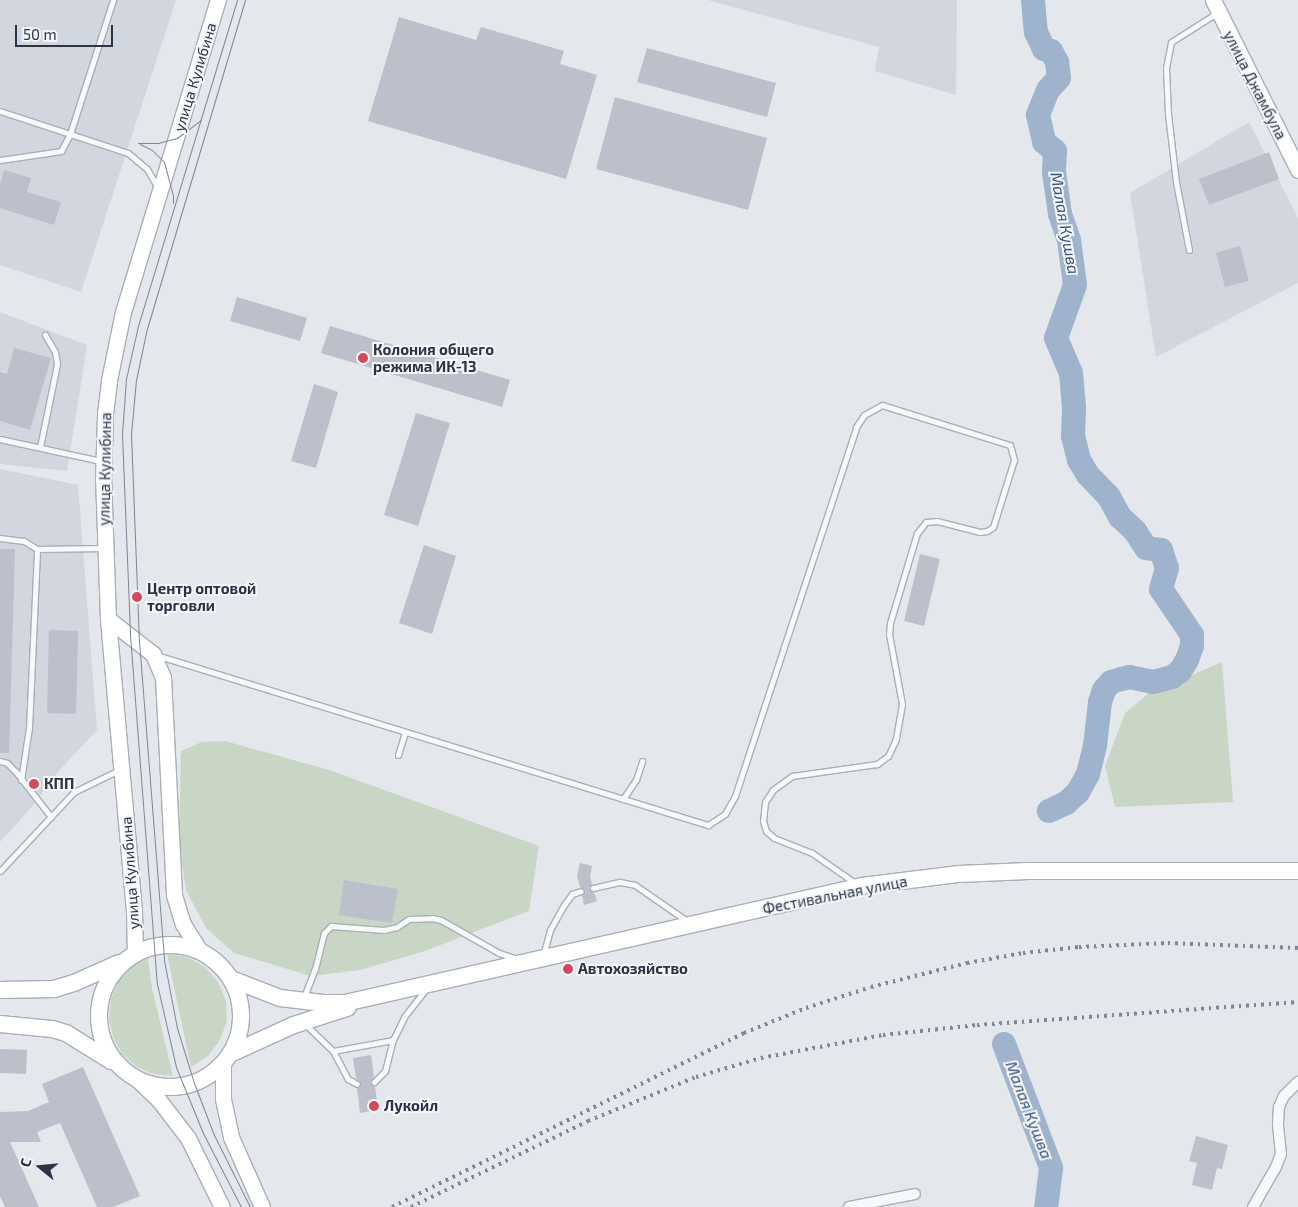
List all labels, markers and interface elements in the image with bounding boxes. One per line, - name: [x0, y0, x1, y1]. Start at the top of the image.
- scale bar: [18, 15, 115, 47]
- street label: улица Кулибина: [170, 20, 220, 134]
- text: 50 m: [23, 25, 57, 43]
- street label: улица Джамбула: [1220, 28, 1290, 142]
- water label: Малая Кушва: [1047, 170, 1083, 276]
- place label: Колония общего режима ИК-13: [373, 340, 494, 375]
- marker: Колония общего режима ИК-13: [357, 352, 369, 364]
- street label: улица Кулибина: [95, 412, 115, 526]
- place label: Центр оптовой торговли: [147, 579, 256, 614]
- marker: Центр оптовой торговли: [131, 591, 143, 603]
- place label: КПП: [44, 775, 74, 793]
- marker: КПП: [28, 778, 40, 790]
- street label: улица Кулибина: [117, 816, 143, 930]
- street label: Фестивальная улица: [761, 872, 909, 918]
- place label: Автохозяйство: [578, 960, 688, 978]
- marker: Автохозяйство: [562, 963, 574, 975]
- water label: Малая Кушва: [1002, 1058, 1056, 1162]
- place label: Лукойл: [384, 1097, 438, 1115]
- marker: Лукойл: [368, 1100, 380, 1112]
- north arrow: [15, 1142, 65, 1192]
- text: С: [16, 1156, 35, 1169]

